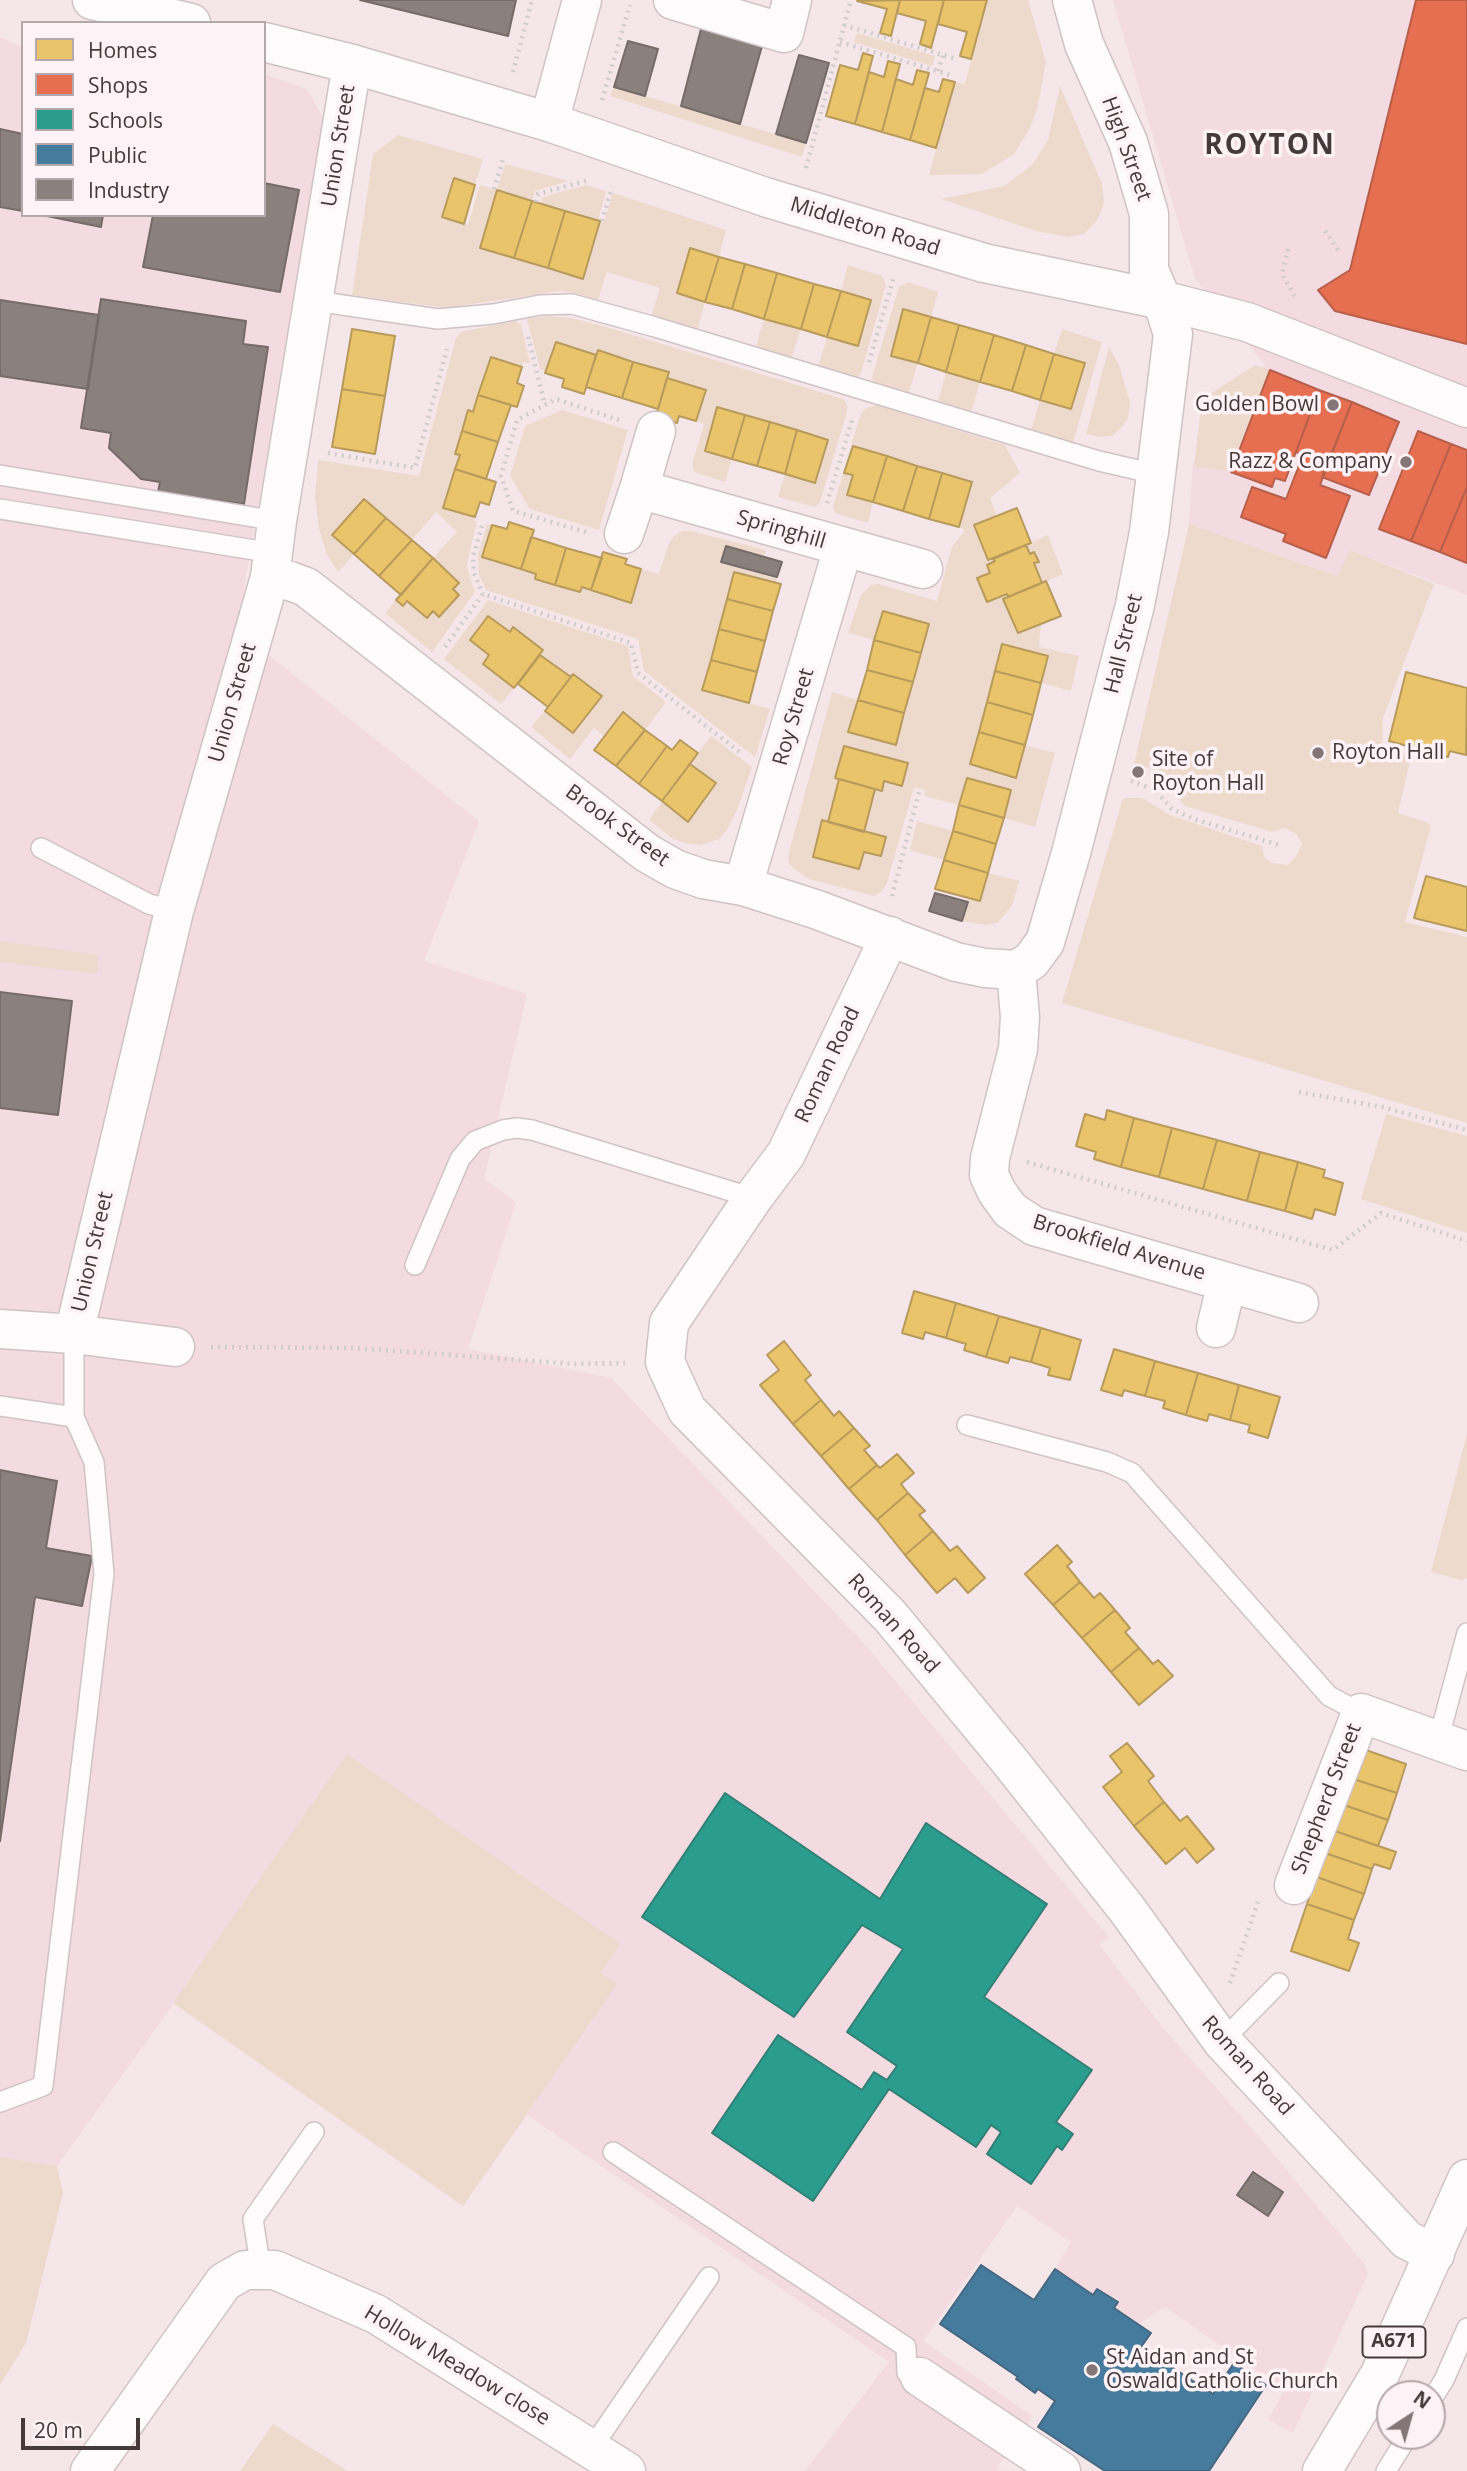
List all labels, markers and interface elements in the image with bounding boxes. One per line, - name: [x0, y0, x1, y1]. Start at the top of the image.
- legend: [21, 21, 266, 217]
- text: Homes: [88, 36, 157, 64]
- text: Shops: [88, 71, 148, 99]
- street label: Union Street: [317, 83, 361, 209]
- street label: High Street: [1095, 93, 1157, 205]
- text: Schools: [88, 106, 163, 134]
- district label: ROYTON: [1205, 129, 1335, 163]
- text: Public: [88, 141, 147, 169]
- text: Industry: [88, 176, 169, 204]
- street label: Middleton Road: [787, 192, 943, 262]
- place label: Golden Bowl: [1195, 392, 1319, 418]
- marker: Golden Bowl: [1325, 397, 1341, 413]
- place label: Razz & Company: [1228, 449, 1392, 475]
- marker: Razz & Company: [1398, 454, 1414, 470]
- street label: Springhill: [734, 505, 828, 555]
- street label: Hall Street: [1099, 592, 1149, 696]
- street label: Union Street: [204, 640, 262, 766]
- street label: Roy Street: [768, 665, 820, 769]
- place label: Royton Hall: [1332, 740, 1444, 766]
- marker: Royton Hall: [1310, 745, 1326, 761]
- place label: Site of Royton Hall: [1152, 747, 1264, 797]
- marker: Site of Royton Hall: [1130, 764, 1146, 780]
- street label: Brook Street: [560, 780, 674, 872]
- street label: Roman Road: [790, 1003, 866, 1127]
- street label: Union Street: [67, 1189, 119, 1315]
- street label: Brookfield Avenue: [1030, 1210, 1208, 1286]
- street label: Roman Road: [842, 1569, 944, 1679]
- street label: Shepherd Street: [1287, 1720, 1367, 1878]
- street label: Roman Road: [1196, 2011, 1298, 2121]
- street label: Hollow Meadow close: [359, 2300, 555, 2432]
- road number: A671: [1362, 2326, 1426, 2358]
- place label: St Aidan and St Oswald Catholic Church: [1106, 2345, 1338, 2395]
- marker: St Aidan and St Oswald Catholic Church: [1084, 2362, 1100, 2378]
- north arrow: [1376, 2380, 1446, 2450]
- text: N: [1408, 2385, 1436, 2415]
- scale bar: [24, 2404, 144, 2448]
- text: 20 m: [34, 2416, 83, 2444]

